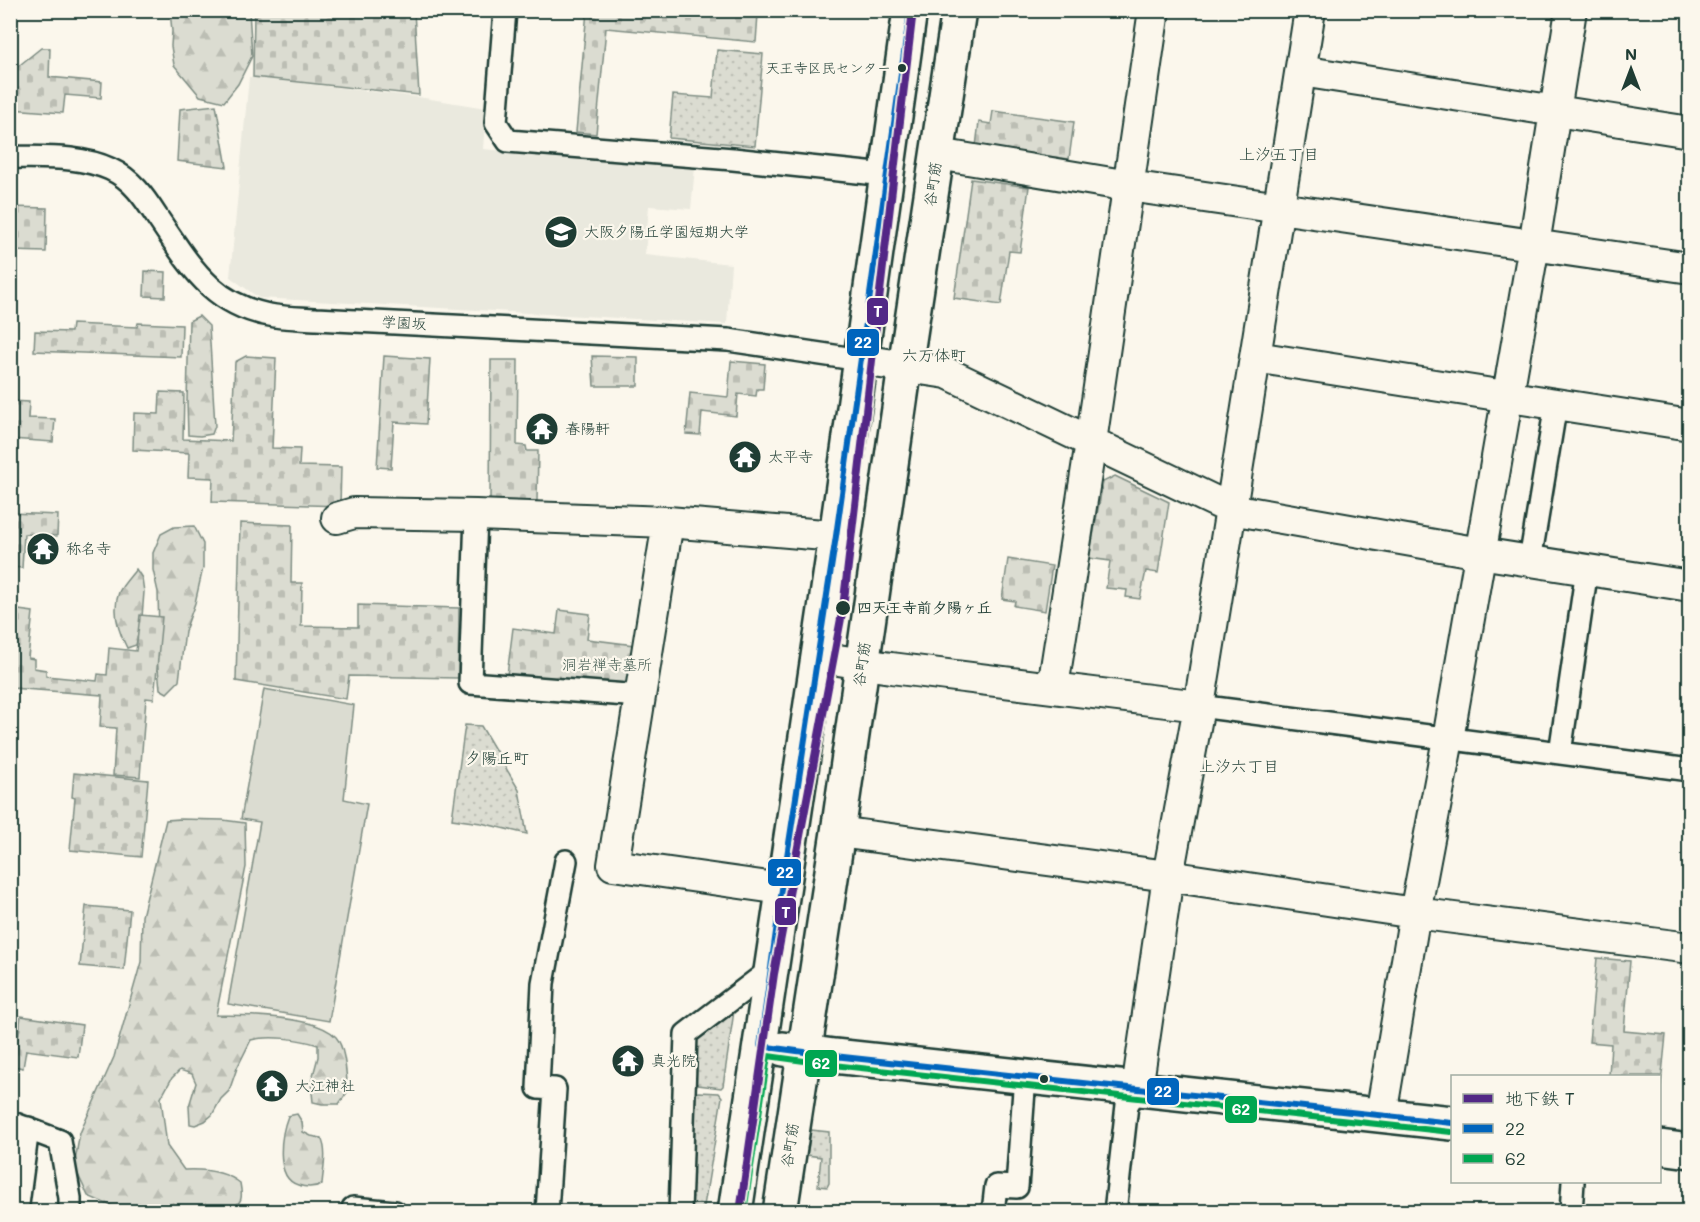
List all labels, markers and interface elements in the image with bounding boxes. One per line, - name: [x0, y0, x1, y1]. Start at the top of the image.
- north arrow: [1601, 39, 1661, 99]
- text: N: [1625, 43, 1637, 64]
- place label: 天王寺区民センター: [766, 58, 891, 77]
- marker: 天王寺区民センター: [896, 62, 908, 74]
- district label: 上汐五丁目: [1239, 143, 1319, 164]
- street label: 谷町筋: [919, 160, 945, 208]
- school or university icon: 大阪夕陽丘学園短期大学: [543, 214, 579, 250]
- place label: 大阪夕陽丘学園短期大学: [584, 221, 749, 241]
- line badge: T: [866, 297, 889, 326]
- text: T: [873, 300, 883, 321]
- street label: 学園坂: [381, 311, 427, 333]
- line badge: 22: [846, 328, 880, 357]
- text: 22: [854, 331, 872, 352]
- district label: 六万体町: [902, 344, 966, 365]
- temple icon: 春陽軒: [524, 411, 560, 447]
- place label: 春陽軒: [565, 418, 610, 438]
- temple icon: 太平寺: [727, 439, 763, 475]
- place label: 太平寺: [768, 446, 813, 466]
- temple icon: 称名寺: [25, 531, 61, 567]
- place label: 称名寺: [66, 538, 111, 558]
- place label: 四天王寺前夕陽ヶ丘: [857, 597, 992, 617]
- marker: 四天王寺前夕陽ヶ丘: [834, 599, 852, 617]
- street label: 谷町筋: [848, 640, 874, 688]
- park label: 洞岩禅寺墓所: [562, 654, 652, 674]
- district label: 夕陽丘町: [465, 747, 529, 768]
- district label: 上汐六丁目: [1199, 755, 1279, 776]
- line badge: 22: [767, 858, 802, 887]
- text: 22: [776, 861, 794, 882]
- line badge: T: [774, 897, 797, 926]
- text: T: [781, 901, 791, 922]
- temple icon: 真光院: [610, 1043, 646, 1079]
- line badge: 62: [804, 1049, 838, 1078]
- place label: 真光院: [651, 1050, 696, 1070]
- text: 62: [812, 1052, 830, 1073]
- temple icon: 大江神社: [254, 1068, 290, 1104]
- unlabelled marker: [1038, 1073, 1050, 1085]
- place label: 大江神社: [295, 1075, 355, 1095]
- legend: [1451, 1075, 1661, 1183]
- line badge: 22: [1146, 1077, 1180, 1106]
- text: 22: [1154, 1080, 1172, 1101]
- text: 地下鉄 T: [1505, 1086, 1575, 1110]
- line badge: 62: [1224, 1095, 1258, 1124]
- text: 62: [1232, 1098, 1250, 1119]
- text: 22: [1505, 1116, 1525, 1140]
- street label: 谷町筋: [776, 1121, 802, 1169]
- text: 62: [1505, 1146, 1526, 1170]

